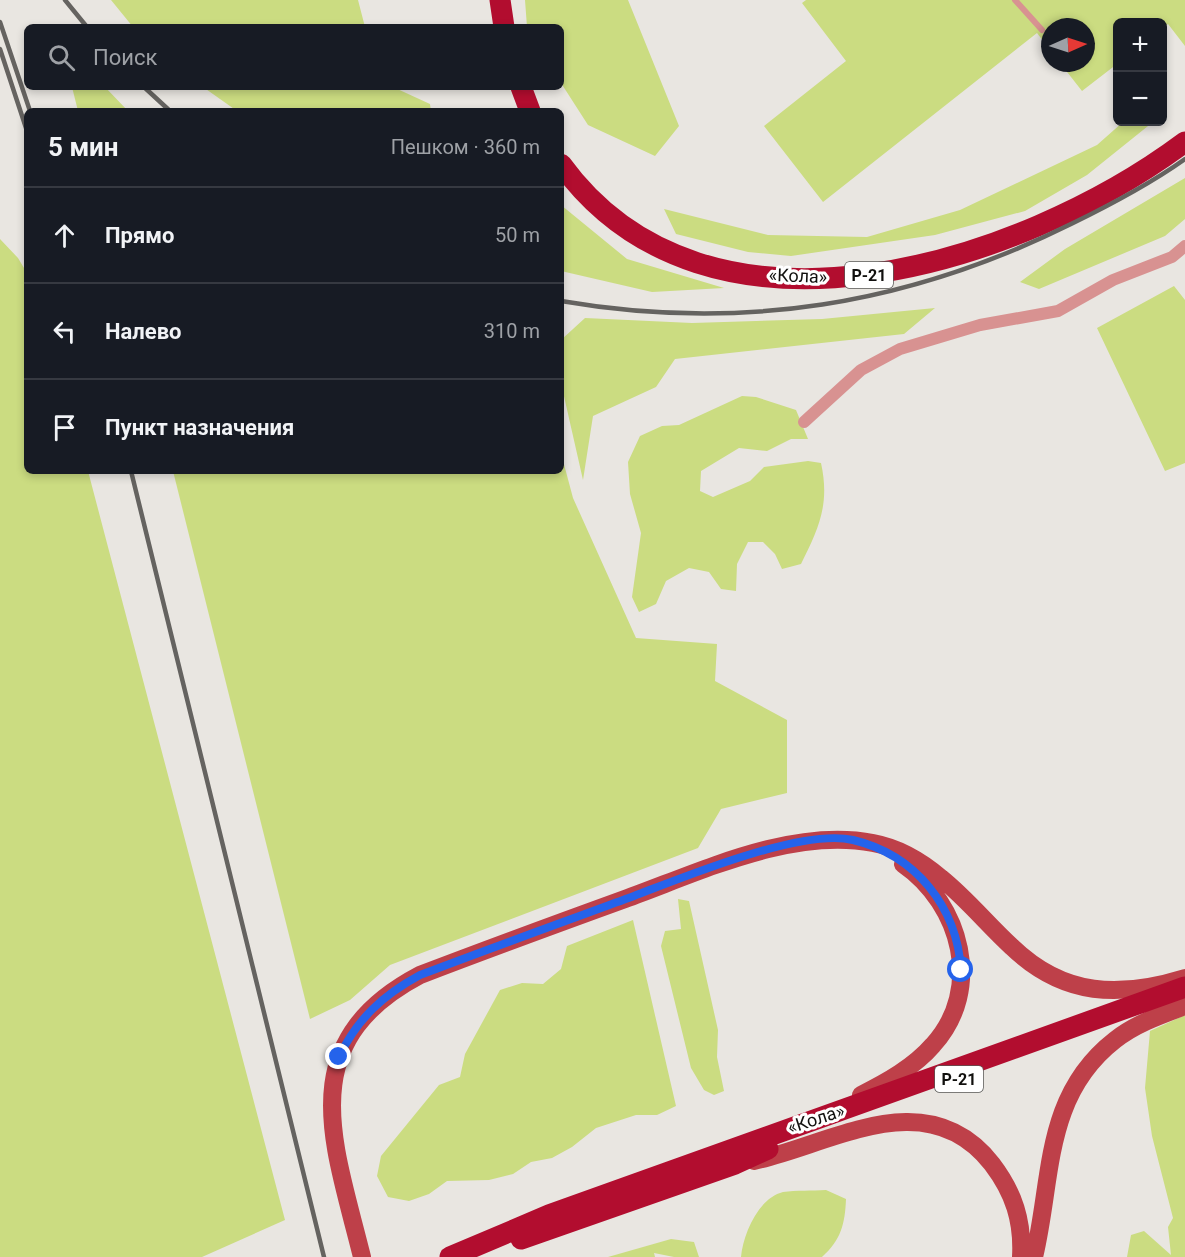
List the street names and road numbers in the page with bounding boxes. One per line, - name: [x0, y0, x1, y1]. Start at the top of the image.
- road number: Р-21: [845, 262, 893, 288]
- street label: «Кола»: [768, 264, 828, 287]
- road number: Р-21: [935, 1066, 983, 1092]
- street label: «Кола»: [785, 1099, 847, 1138]

